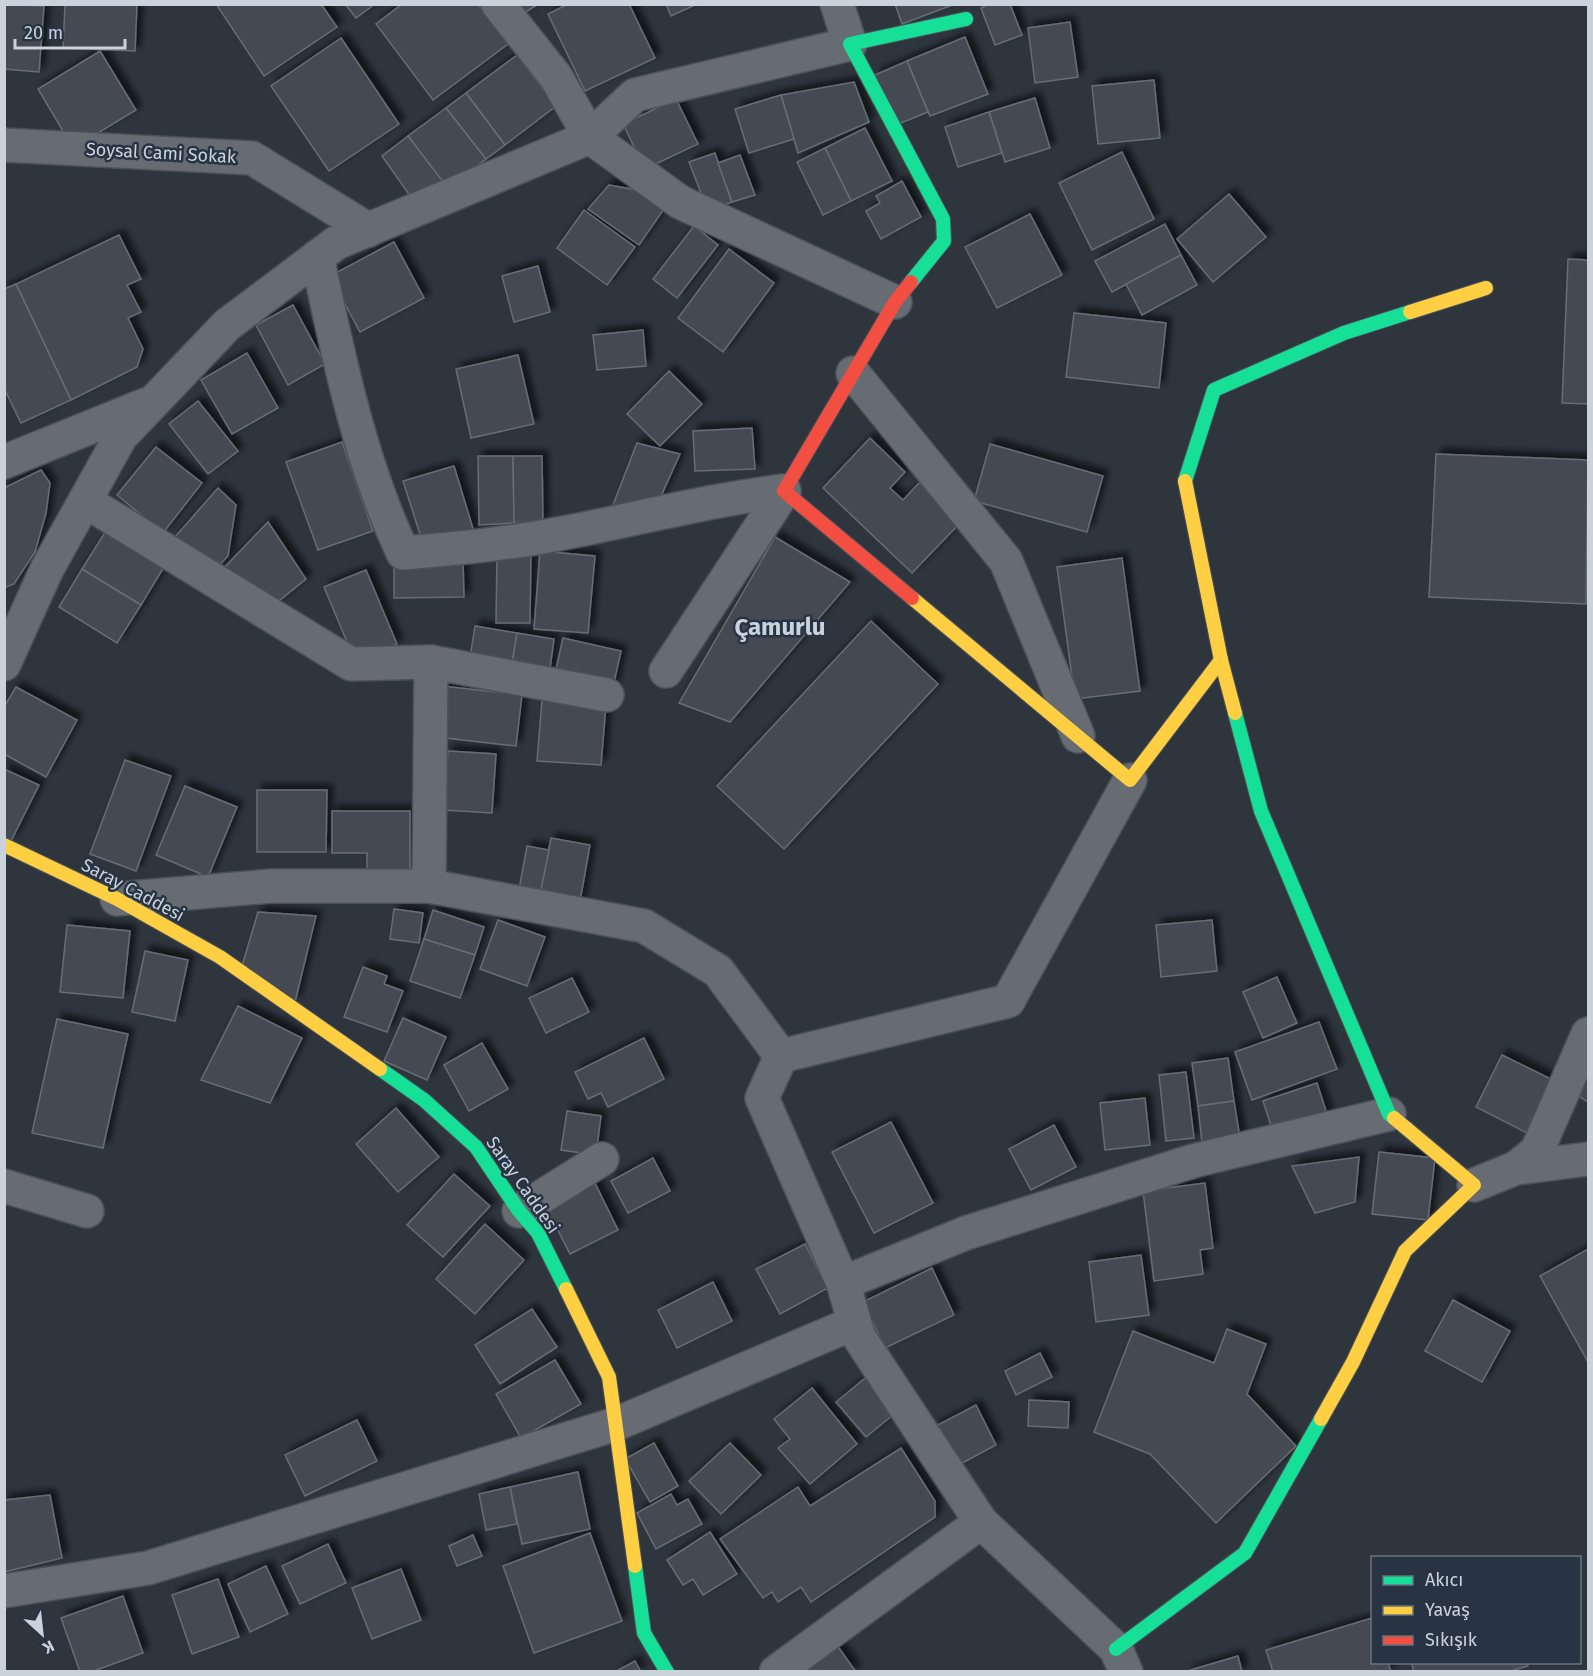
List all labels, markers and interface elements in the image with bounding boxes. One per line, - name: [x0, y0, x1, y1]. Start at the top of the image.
- scale bar: [15, 12, 124, 50]
- text: 20 m: [24, 22, 63, 44]
- street label: Soysal Cami Sokak: [85, 138, 237, 168]
- district label: Çamurlu: [734, 613, 826, 643]
- street label: Saray Caddesi: [78, 854, 188, 926]
- street label: Saray Caddesi: [481, 1132, 565, 1238]
- legend: [1371, 1556, 1581, 1664]
- text: Akıcı: [1425, 1569, 1463, 1591]
- text: Yavaş: [1425, 1599, 1470, 1621]
- north arrow: [12, 1604, 72, 1664]
- text: Sıkışık: [1425, 1629, 1478, 1651]
- text: K: [39, 1636, 57, 1658]

